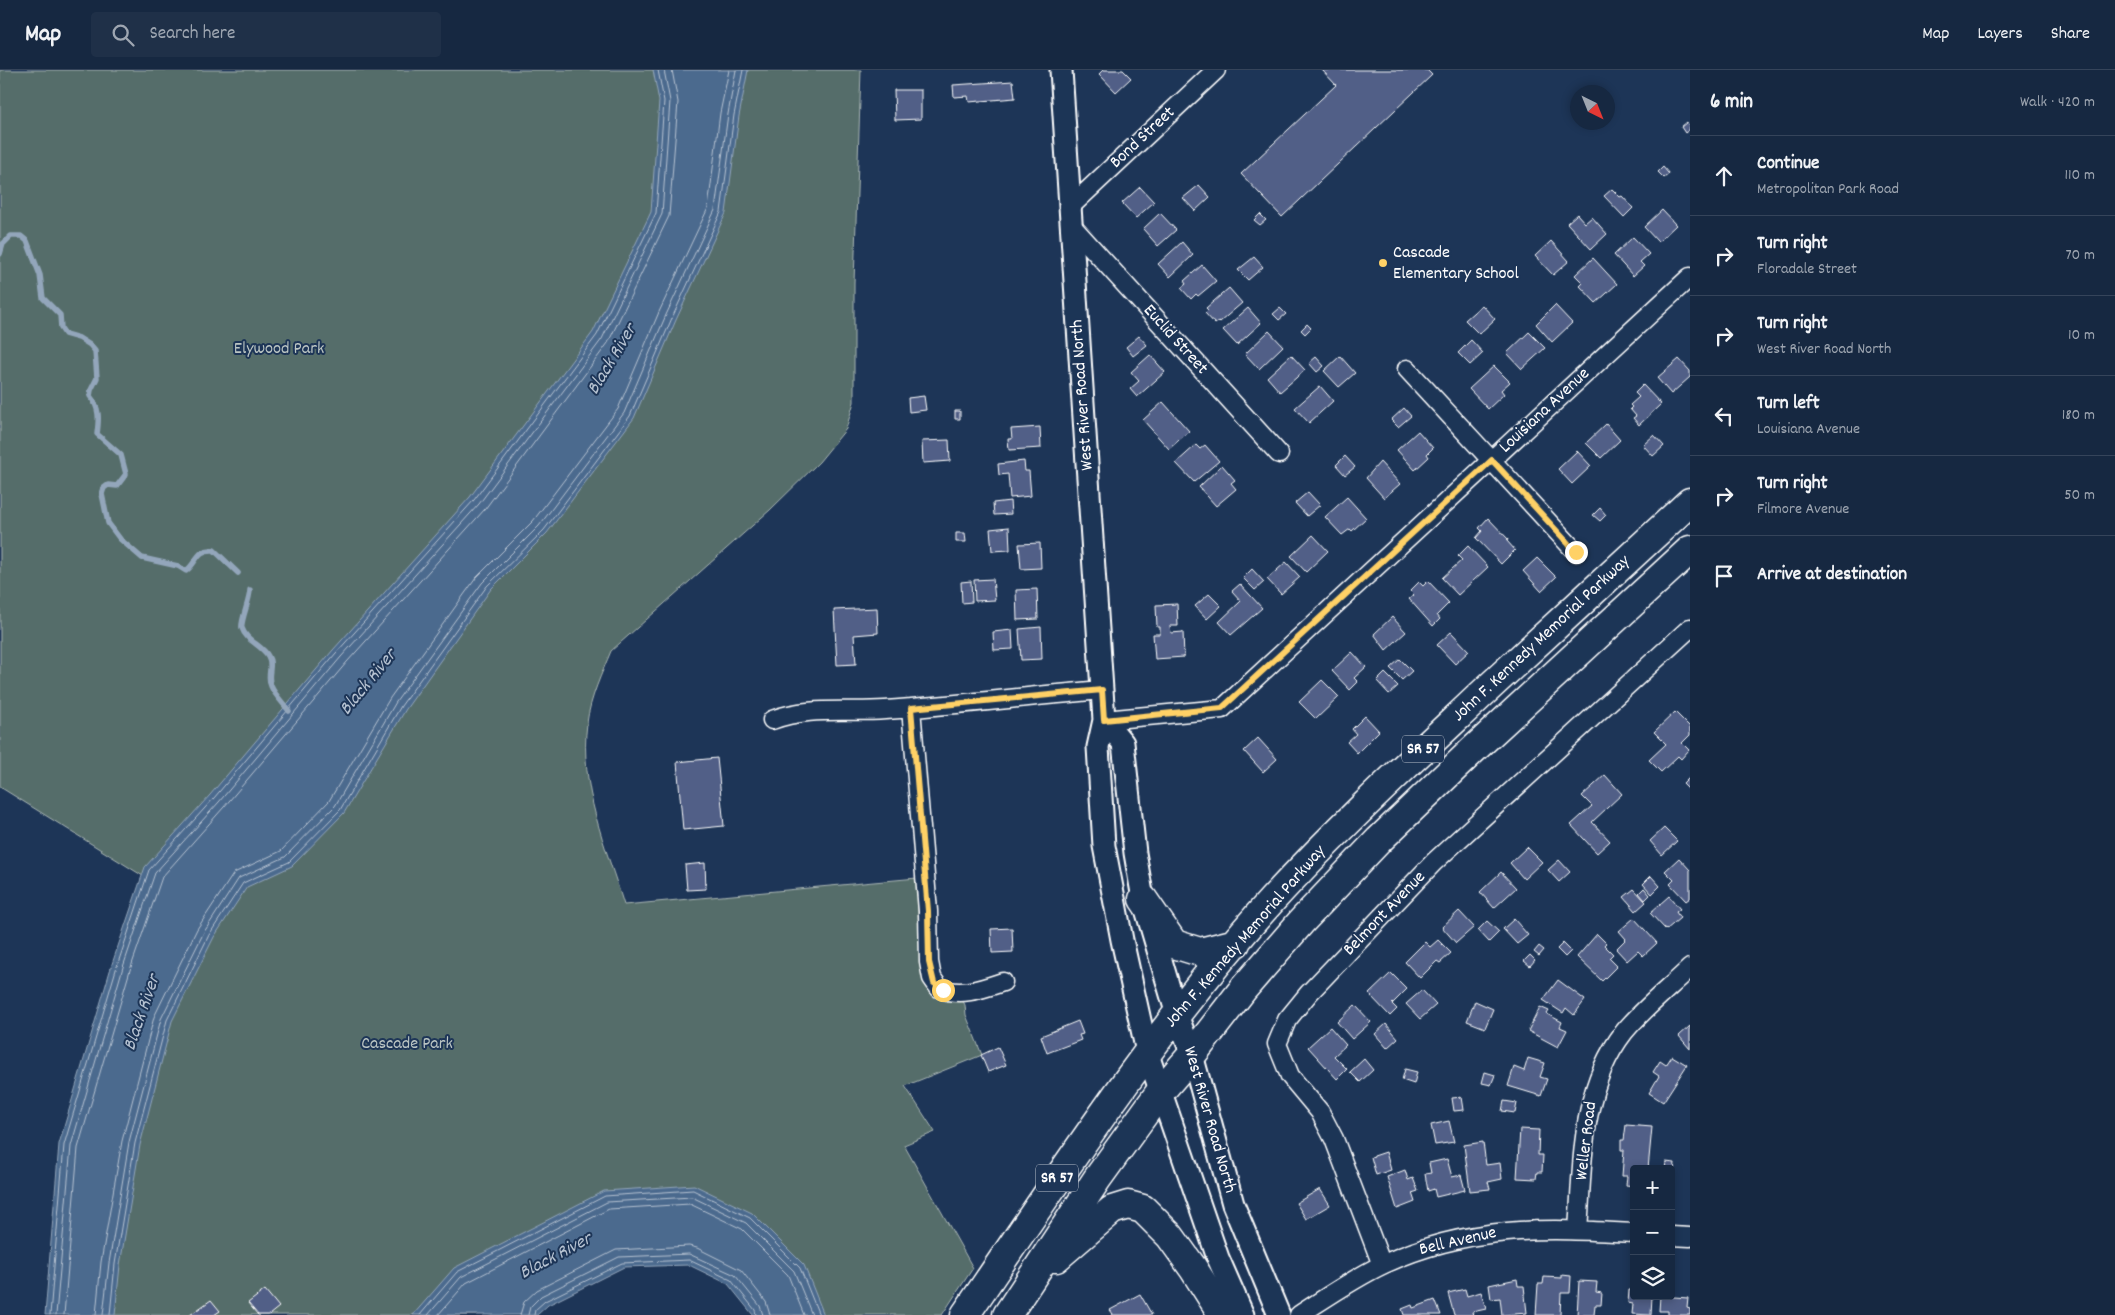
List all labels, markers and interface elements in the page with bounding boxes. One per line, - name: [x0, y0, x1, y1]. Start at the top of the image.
- search box: [91, 12, 441, 57]
- text: Map: [25, 18, 61, 52]
- icon: search: [109, 21, 137, 49]
- text: Search here: [149, 21, 235, 48]
- text: Map: [1922, 22, 1949, 47]
- text: Layers: [1977, 22, 2023, 47]
- text: Share: [2051, 22, 2090, 47]
- north arrow: [1570, 85, 1615, 130]
- text: 6 min: [1710, 88, 1753, 118]
- text: Walk · 420 m: [2020, 91, 2095, 114]
- street label: Bond Street: [1105, 101, 1181, 175]
- text: Continue: [1757, 151, 1819, 178]
- icon: ahead: [1710, 162, 1738, 190]
- text: 110 m: [2065, 164, 2095, 187]
- text: Metropolitan Park Road: [1757, 178, 1899, 201]
- text: Turn right: [1757, 231, 1828, 258]
- place label: Cascade Elementary School: [1393, 241, 1520, 287]
- icon: right: [1710, 242, 1738, 270]
- text: 70 m: [2065, 244, 2095, 267]
- marker: Cascade Elementary School: [1377, 257, 1389, 269]
- text: Floradale Street: [1757, 258, 1857, 281]
- street label: Euclid Street: [1137, 299, 1214, 381]
- text: Turn right: [1757, 311, 1828, 338]
- water label: Black River: [581, 318, 646, 401]
- street label: West River Road North: [1065, 319, 1101, 471]
- icon: right: [1710, 322, 1738, 350]
- text: 10 m: [2068, 324, 2095, 347]
- park label: Elywood Park: [234, 337, 324, 362]
- text: West River Road North: [1757, 338, 1891, 361]
- street label: Louisiana Avenue: [1494, 362, 1596, 460]
- text: Turn left: [1757, 391, 1820, 418]
- icon: left: [1710, 402, 1738, 430]
- text: 180 m: [2062, 404, 2095, 427]
- text: Louisiana Avenue: [1757, 418, 1860, 441]
- text: Turn right: [1757, 471, 1828, 498]
- icon: right: [1710, 482, 1738, 510]
- text: 50 m: [2064, 484, 2095, 507]
- text: Filmore Avenue: [1757, 498, 1849, 521]
- route end: [1565, 541, 1588, 564]
- street label: John F. Kennedy Memorial Parkway: [1448, 549, 1637, 728]
- icon: arrive: [1710, 562, 1738, 590]
- text: Arrive at destination: [1757, 562, 1907, 589]
- water label: Black River: [334, 643, 405, 722]
- road number: SR 57: [1402, 736, 1444, 762]
- street label: John F. Kennedy Memorial Parkway: [1160, 840, 1333, 1034]
- street label: Belmont Avenue: [1338, 866, 1432, 962]
- water label: Black River: [117, 970, 169, 1054]
- route start: [932, 979, 955, 1002]
- park label: Cascade Park: [361, 1032, 453, 1057]
- street label: West River Road North: [1176, 1044, 1242, 1196]
- street label: Weller Road: [1570, 1100, 1604, 1182]
- road number: SR 57: [1036, 1164, 1078, 1192]
- map controls: [1630, 1165, 1675, 1300]
- button: +: [1630, 1165, 1675, 1210]
- button: −: [1630, 1210, 1675, 1255]
- street label: Bell Avenue: [1417, 1221, 1499, 1263]
- water label: Black River: [515, 1226, 599, 1287]
- button: layers: [1630, 1255, 1675, 1300]

